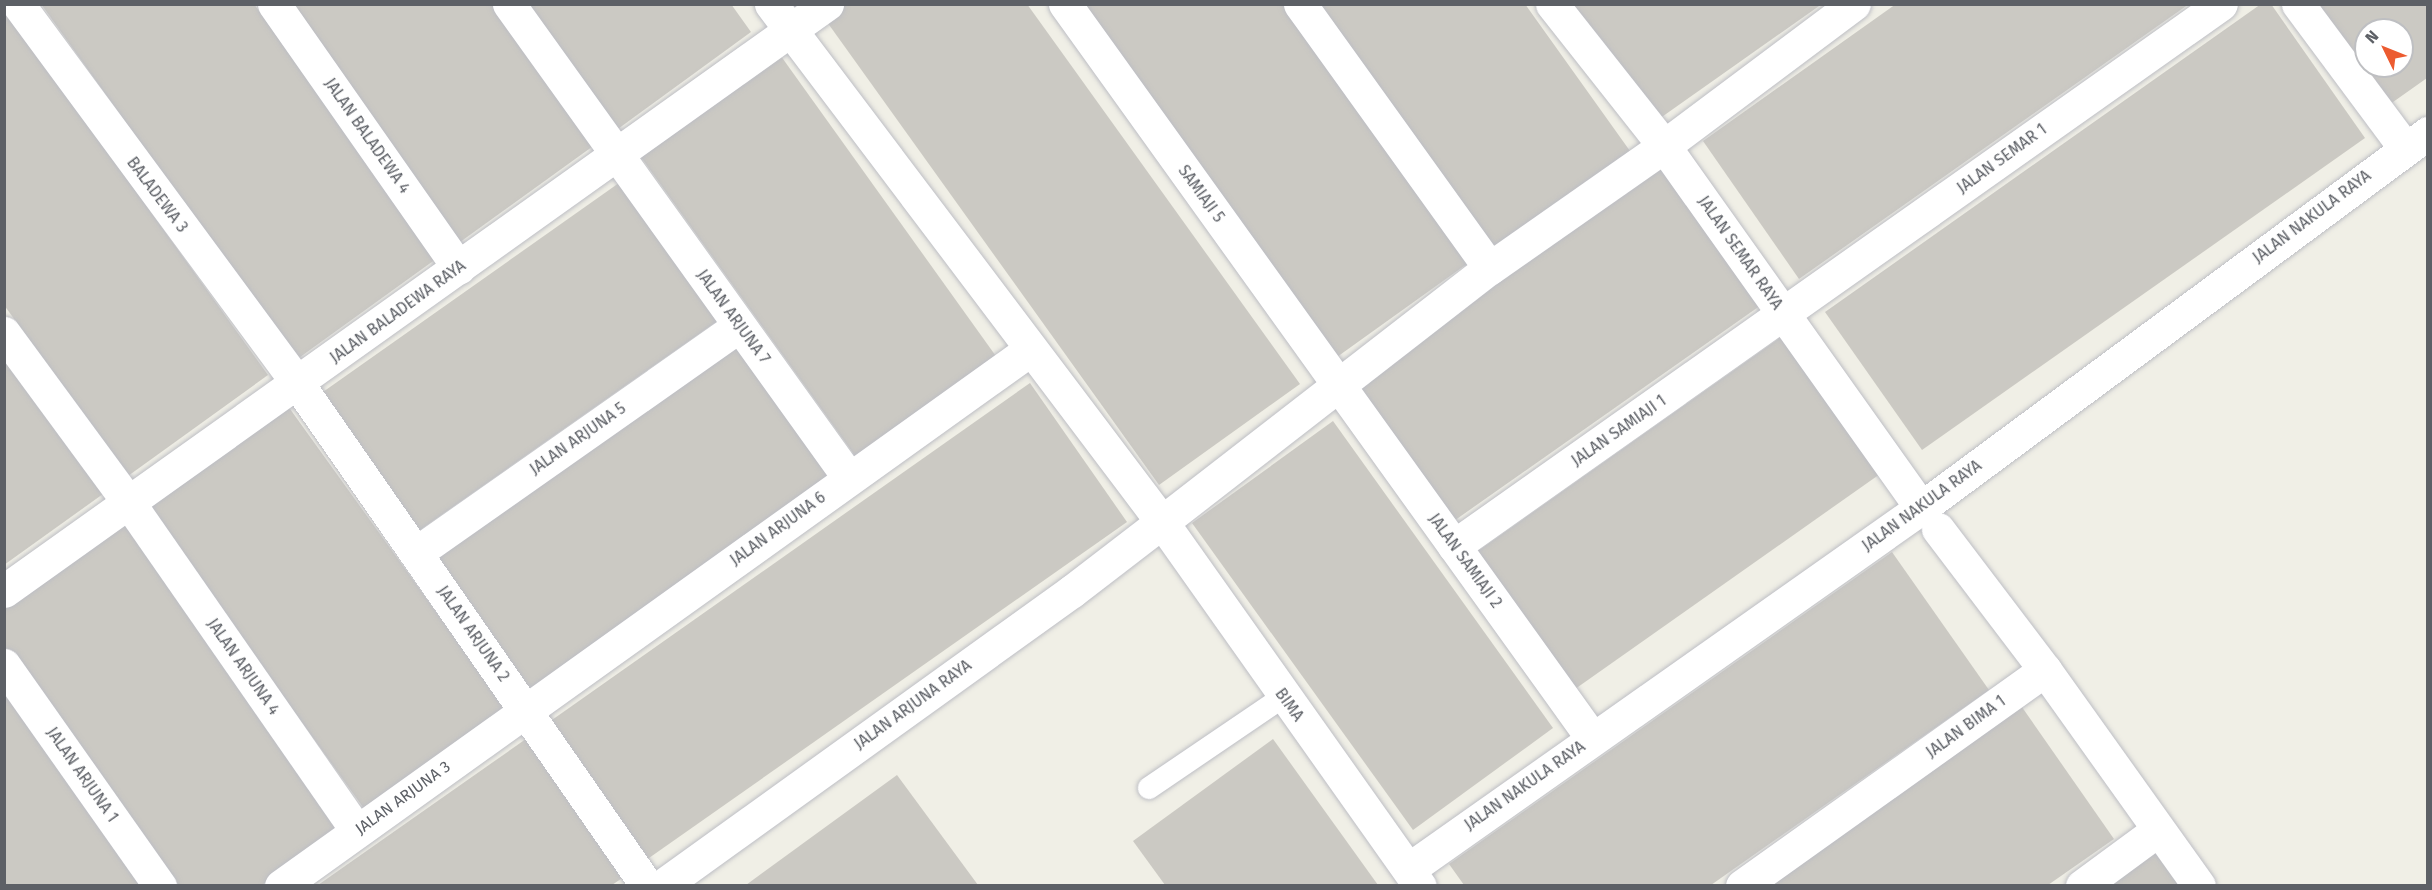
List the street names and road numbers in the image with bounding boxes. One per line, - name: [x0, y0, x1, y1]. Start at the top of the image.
- street label: JALAN BALADEWA 4: [320, 75, 414, 197]
- street label: JALAN SEMAR 1: [1953, 120, 2051, 198]
- street label: BALADEWA 3: [122, 154, 192, 236]
- street label: SAMIAJI 5: [1174, 162, 1228, 226]
- street label: JALAN NAKULA RAYA: [2249, 166, 2375, 268]
- street label: JALAN SEMAR RAYA: [1694, 192, 1786, 314]
- street label: JALAN BALADEWA RAYA: [326, 256, 470, 368]
- street label: JALAN ARJUNA 7: [692, 266, 774, 368]
- street label: JALAN SAMIAJI 1: [1568, 391, 1670, 471]
- street label: JALAN ARJUNA 5: [526, 399, 630, 479]
- street label: JALAN NAKULA RAYA: [1859, 456, 1985, 556]
- street label: JALAN ARJUNA 6: [726, 488, 830, 570]
- street label: JALAN SAMIAJI 2: [1424, 510, 1506, 612]
- street label: JALAN ARJUNA 2: [433, 582, 513, 686]
- street label: JALAN ARJUNA 4: [203, 615, 283, 719]
- street label: JALAN ARJUNA RAYA: [851, 656, 975, 754]
- street label: BIMA: [1271, 685, 1307, 725]
- street label: JALAN BIMA 1: [1923, 692, 2009, 762]
- street label: JALAN ARJUNA 1: [42, 724, 122, 826]
- street label: JALAN NAKULA RAYA: [1461, 737, 1589, 835]
- street label: JALAN ARJUNA 3: [352, 757, 454, 839]

